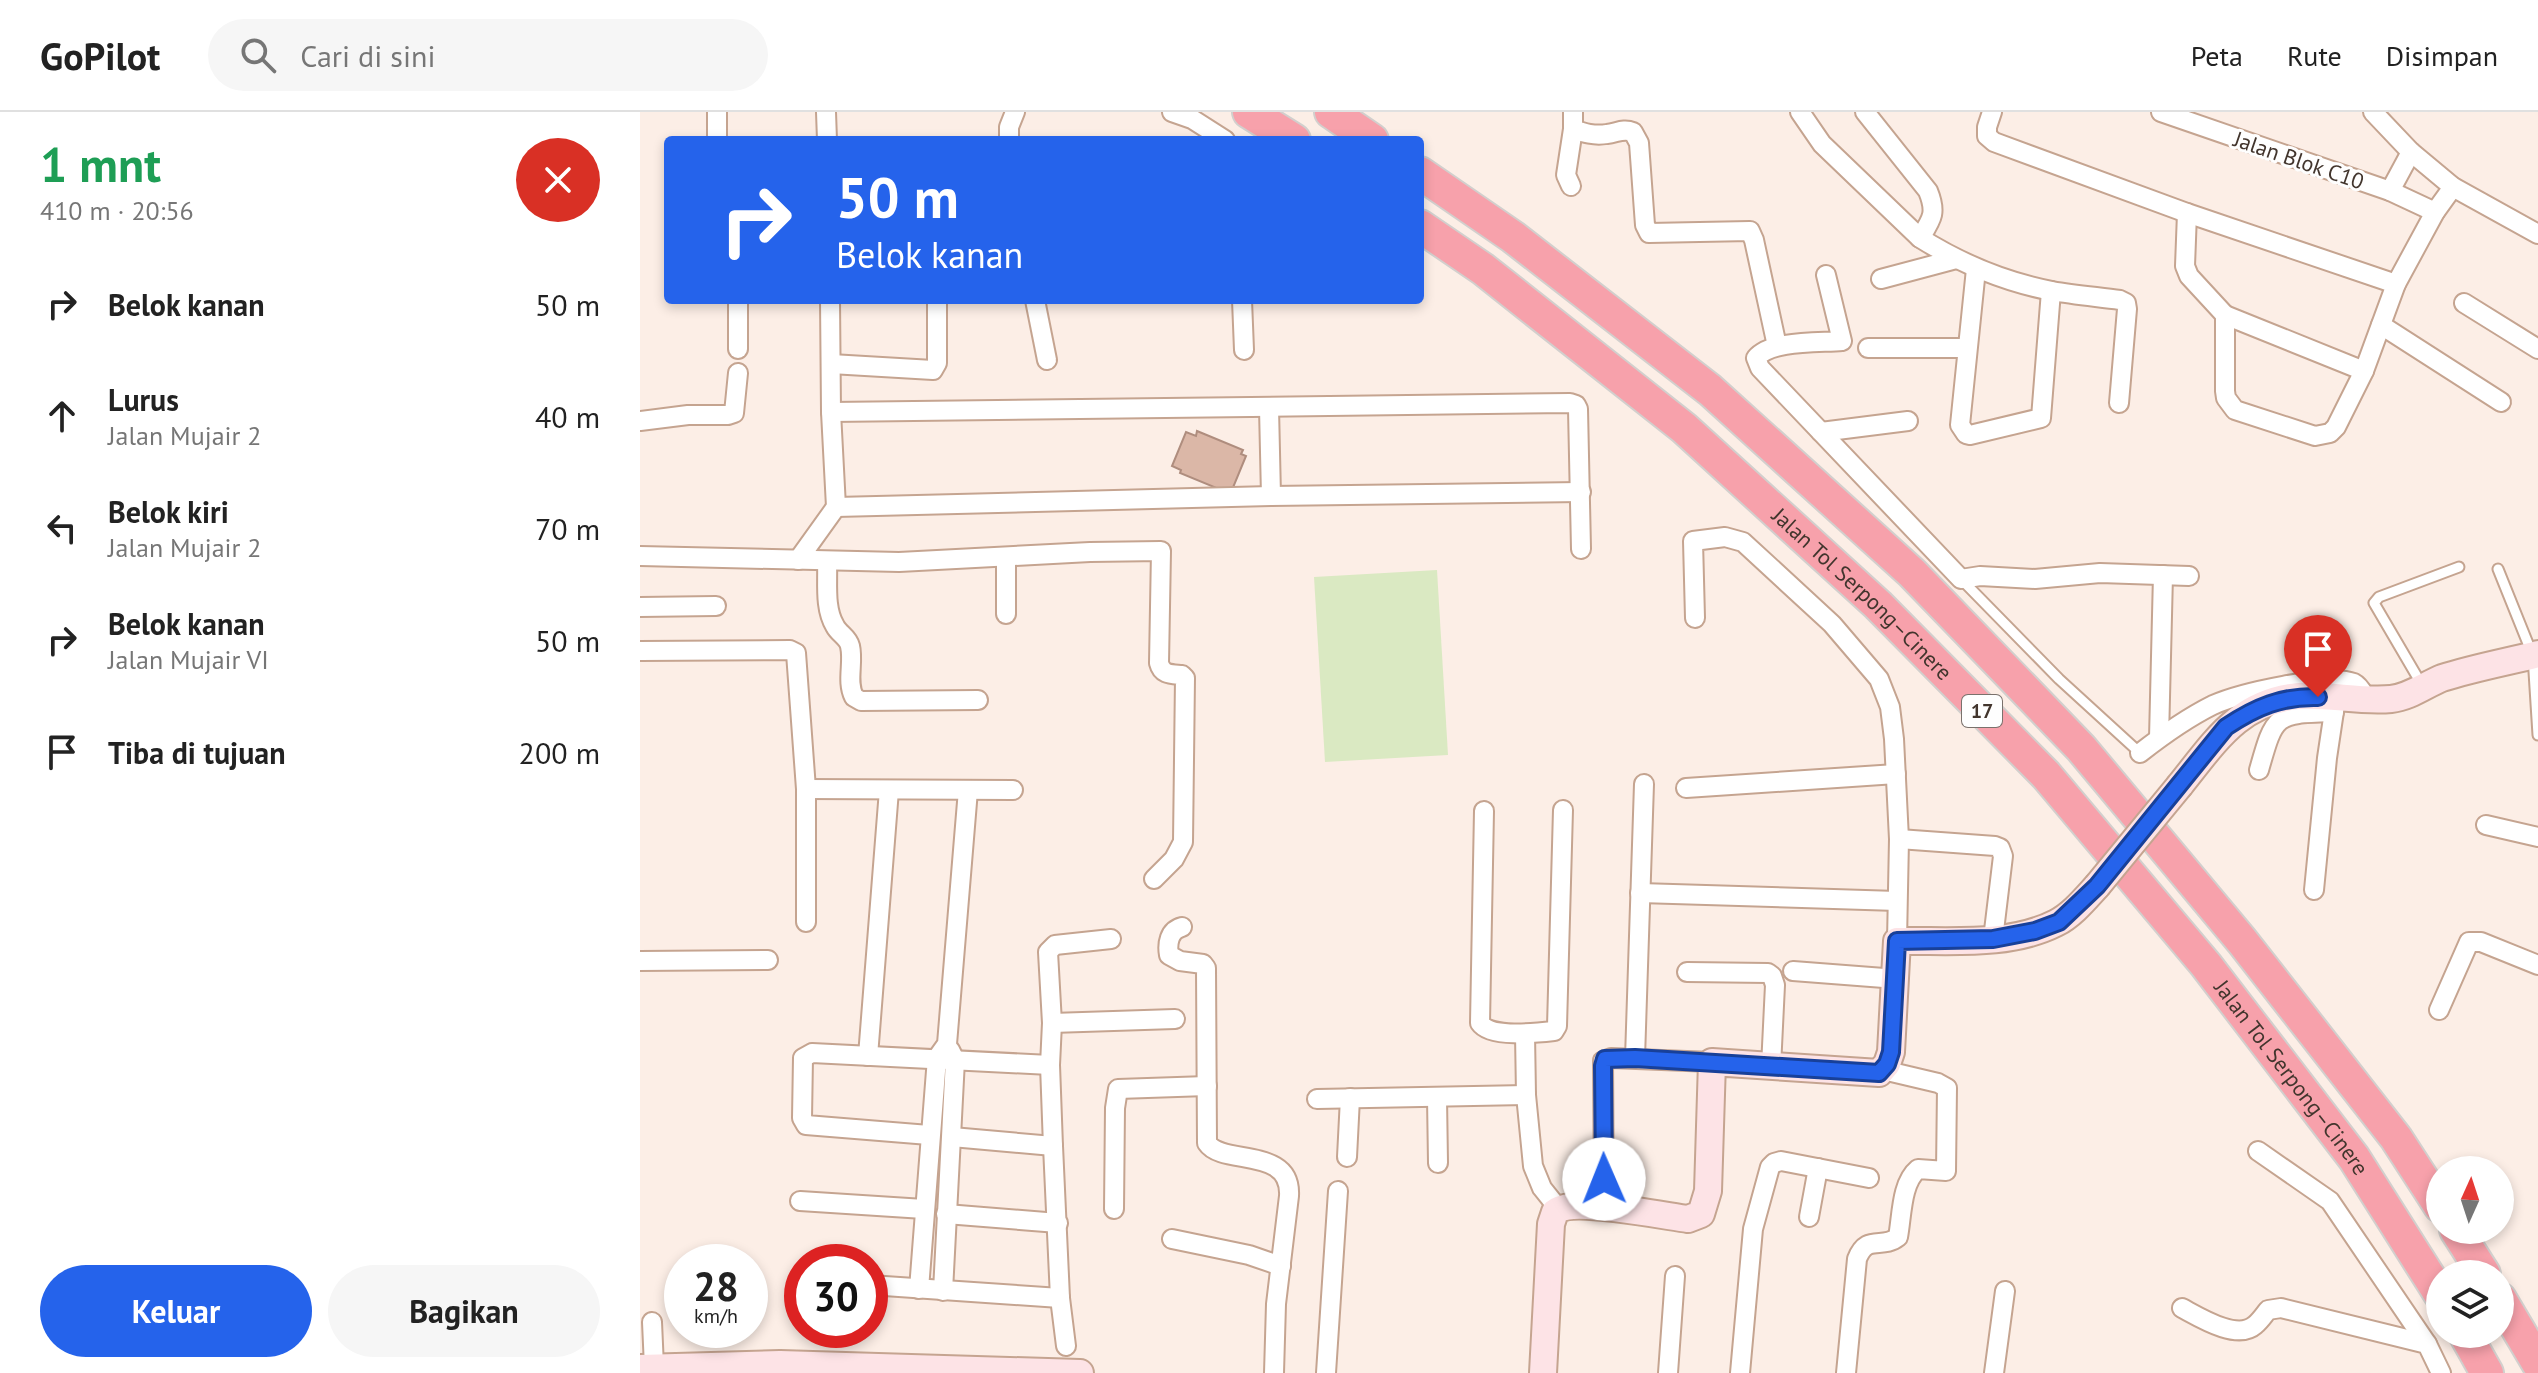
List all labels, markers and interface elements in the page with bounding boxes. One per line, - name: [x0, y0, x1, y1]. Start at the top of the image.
- search box: [208, 19, 768, 91]
- text: GoPilot: [40, 31, 160, 80]
- icon: search: [236, 33, 280, 77]
- text: Cari di sini: [300, 36, 435, 75]
- text: Peta: [2191, 37, 2243, 74]
- text: Rute: [2287, 37, 2342, 74]
- text: Disimpan: [2386, 37, 2498, 74]
- street label: Jalan Blok C10: [2229, 124, 2368, 195]
- text: 1 mnt: [40, 133, 161, 195]
- button: close: [516, 138, 600, 222]
- text: 50 m: [836, 161, 959, 233]
- icon: right: [704, 168, 808, 272]
- text: 410 m · 20:56: [40, 194, 194, 227]
- text: Belok kanan: [836, 231, 1023, 278]
- icon: right: [40, 282, 84, 326]
- text: Belok kanan: [108, 285, 265, 324]
- text: 50 m: [535, 285, 600, 324]
- text: Lurus: [108, 380, 179, 419]
- icon: ahead: [40, 394, 84, 438]
- text: 40 m: [535, 397, 600, 436]
- text: Jalan Mujair 2: [108, 419, 261, 452]
- text: Belok kiri: [108, 492, 229, 531]
- street label: Jalan Tol Serpong–Cinere: [1766, 501, 1958, 686]
- icon: left: [40, 506, 84, 550]
- text: 70 m: [535, 509, 600, 548]
- text: Jalan Mujair 2: [108, 531, 261, 564]
- text: Belok kanan: [108, 604, 265, 643]
- pin: [2284, 615, 2352, 697]
- icon: right: [40, 618, 84, 662]
- text: 50 m: [535, 621, 600, 660]
- icon: arrive: [2296, 627, 2340, 671]
- text: Jalan Mujair VI: [108, 643, 269, 676]
- road number: 17: [1962, 695, 2002, 727]
- icon: arrive: [40, 730, 84, 774]
- text: Tiba di tujuan: [108, 733, 286, 772]
- text: 200 m: [519, 733, 600, 772]
- street label: Jalan Tol Serpong–Cinere: [2208, 973, 2375, 1180]
- position arrow: [1562, 1137, 1646, 1221]
- north arrow: [2426, 1156, 2514, 1244]
- map controls: [2426, 1156, 2514, 1348]
- speed limit sign: 30: [784, 1244, 888, 1348]
- text: 28: [693, 1260, 739, 1312]
- button: layers: [2426, 1260, 2514, 1348]
- button: Keluar: [40, 1265, 312, 1357]
- button: Bagikan: [328, 1265, 600, 1357]
- text: km/h: [694, 1303, 738, 1329]

